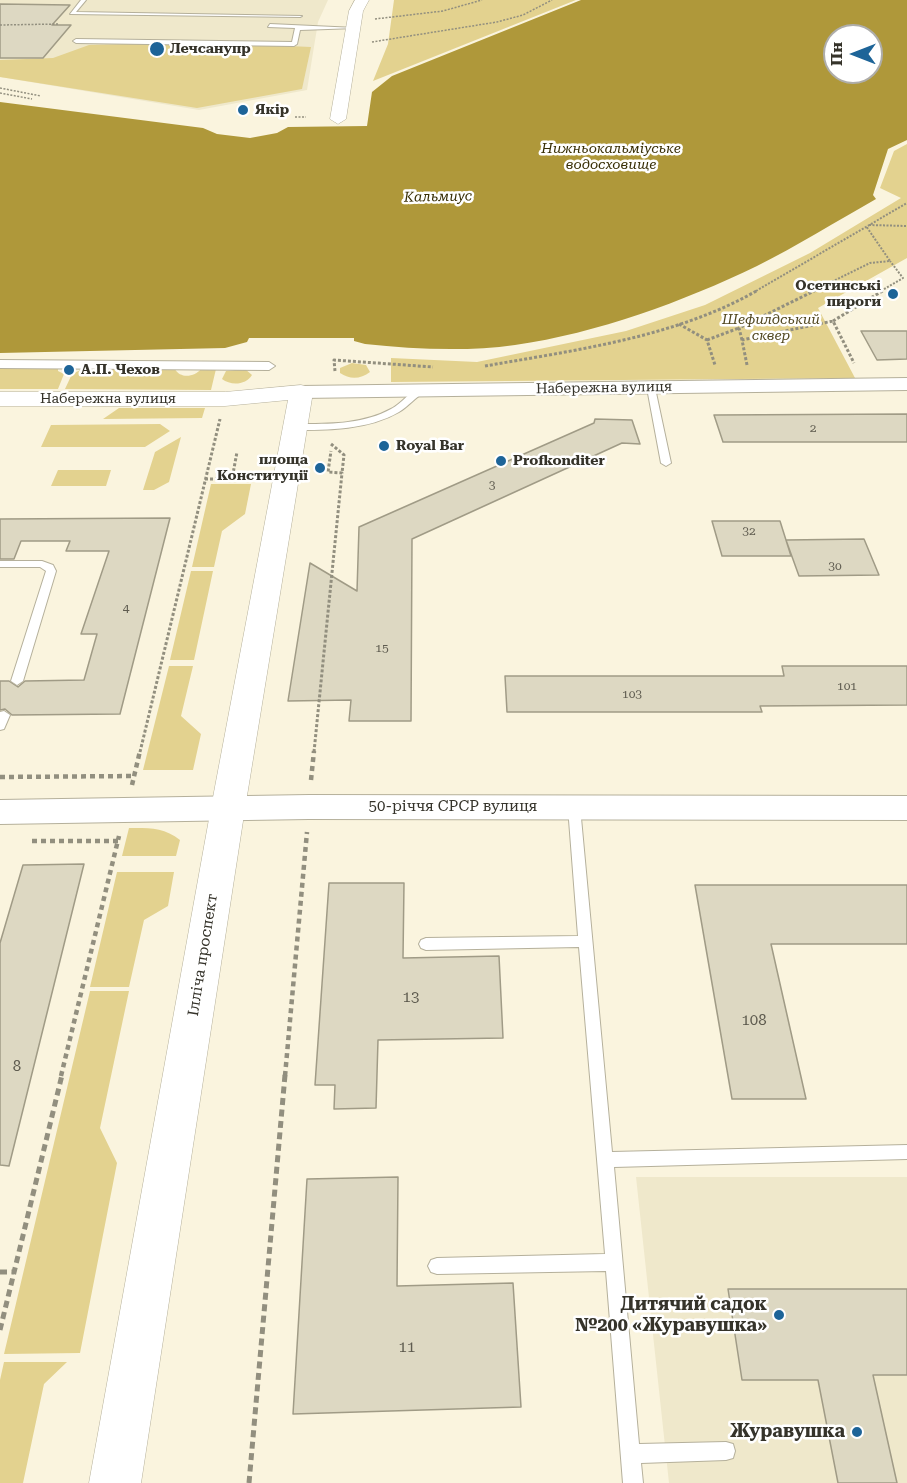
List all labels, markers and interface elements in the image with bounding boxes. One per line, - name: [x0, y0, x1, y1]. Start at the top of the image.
- north arrow: [823, 24, 883, 84]
- marker: Лечсанупр: [148, 40, 166, 58]
- place label: Лечсанупр: [170, 41, 251, 57]
- text: Пн: [827, 42, 846, 66]
- place label: Якір: [255, 102, 289, 118]
- marker: Якір: [236, 103, 250, 117]
- water label: Нижньокальміуське водосховище: [541, 141, 681, 174]
- water label: Кальмиус: [404, 188, 472, 206]
- place label: Осетинські пироги: [795, 278, 881, 310]
- marker: Осетинські пироги: [886, 287, 900, 301]
- park label: Шефилдський сквер: [722, 312, 820, 344]
- place label: А.П. Чехов: [81, 362, 160, 378]
- marker: А.П. Чехов: [62, 363, 76, 377]
- street label: Набережна вулиця: [536, 378, 672, 398]
- street label: Набережна вулиця: [40, 391, 176, 407]
- house number: 2: [810, 421, 816, 435]
- place label: Royal Bar: [396, 438, 464, 454]
- marker: Royal Bar: [377, 439, 391, 453]
- place label: площа Конституції: [217, 452, 308, 484]
- place label: Profkonditer: [513, 453, 605, 469]
- marker: Profkonditer: [494, 454, 508, 468]
- marker: площа Конституції: [313, 461, 327, 475]
- house number: 3: [489, 478, 495, 492]
- house number: 32: [742, 524, 756, 538]
- house number: 30: [828, 559, 842, 573]
- house number: 4: [123, 601, 129, 615]
- house number: 15: [375, 641, 389, 655]
- house number: 101: [837, 679, 857, 693]
- house number: 103: [622, 687, 642, 701]
- street label: 50-річчя СРСР вулиця: [369, 798, 537, 816]
- street label: Ілліча проспект: [184, 893, 222, 1017]
- house number: 13: [403, 989, 419, 1007]
- house number: 108: [741, 1012, 767, 1030]
- house number: 8: [13, 1058, 21, 1076]
- place label: Дитячий садок №200 «Журавушка»: [575, 1294, 767, 1336]
- marker: Дитячий садок №200 «Журавушка»: [772, 1308, 786, 1322]
- house number: 11: [399, 1339, 415, 1357]
- place label: Журавушка: [730, 1421, 845, 1443]
- marker: Журавушка: [850, 1425, 864, 1439]

